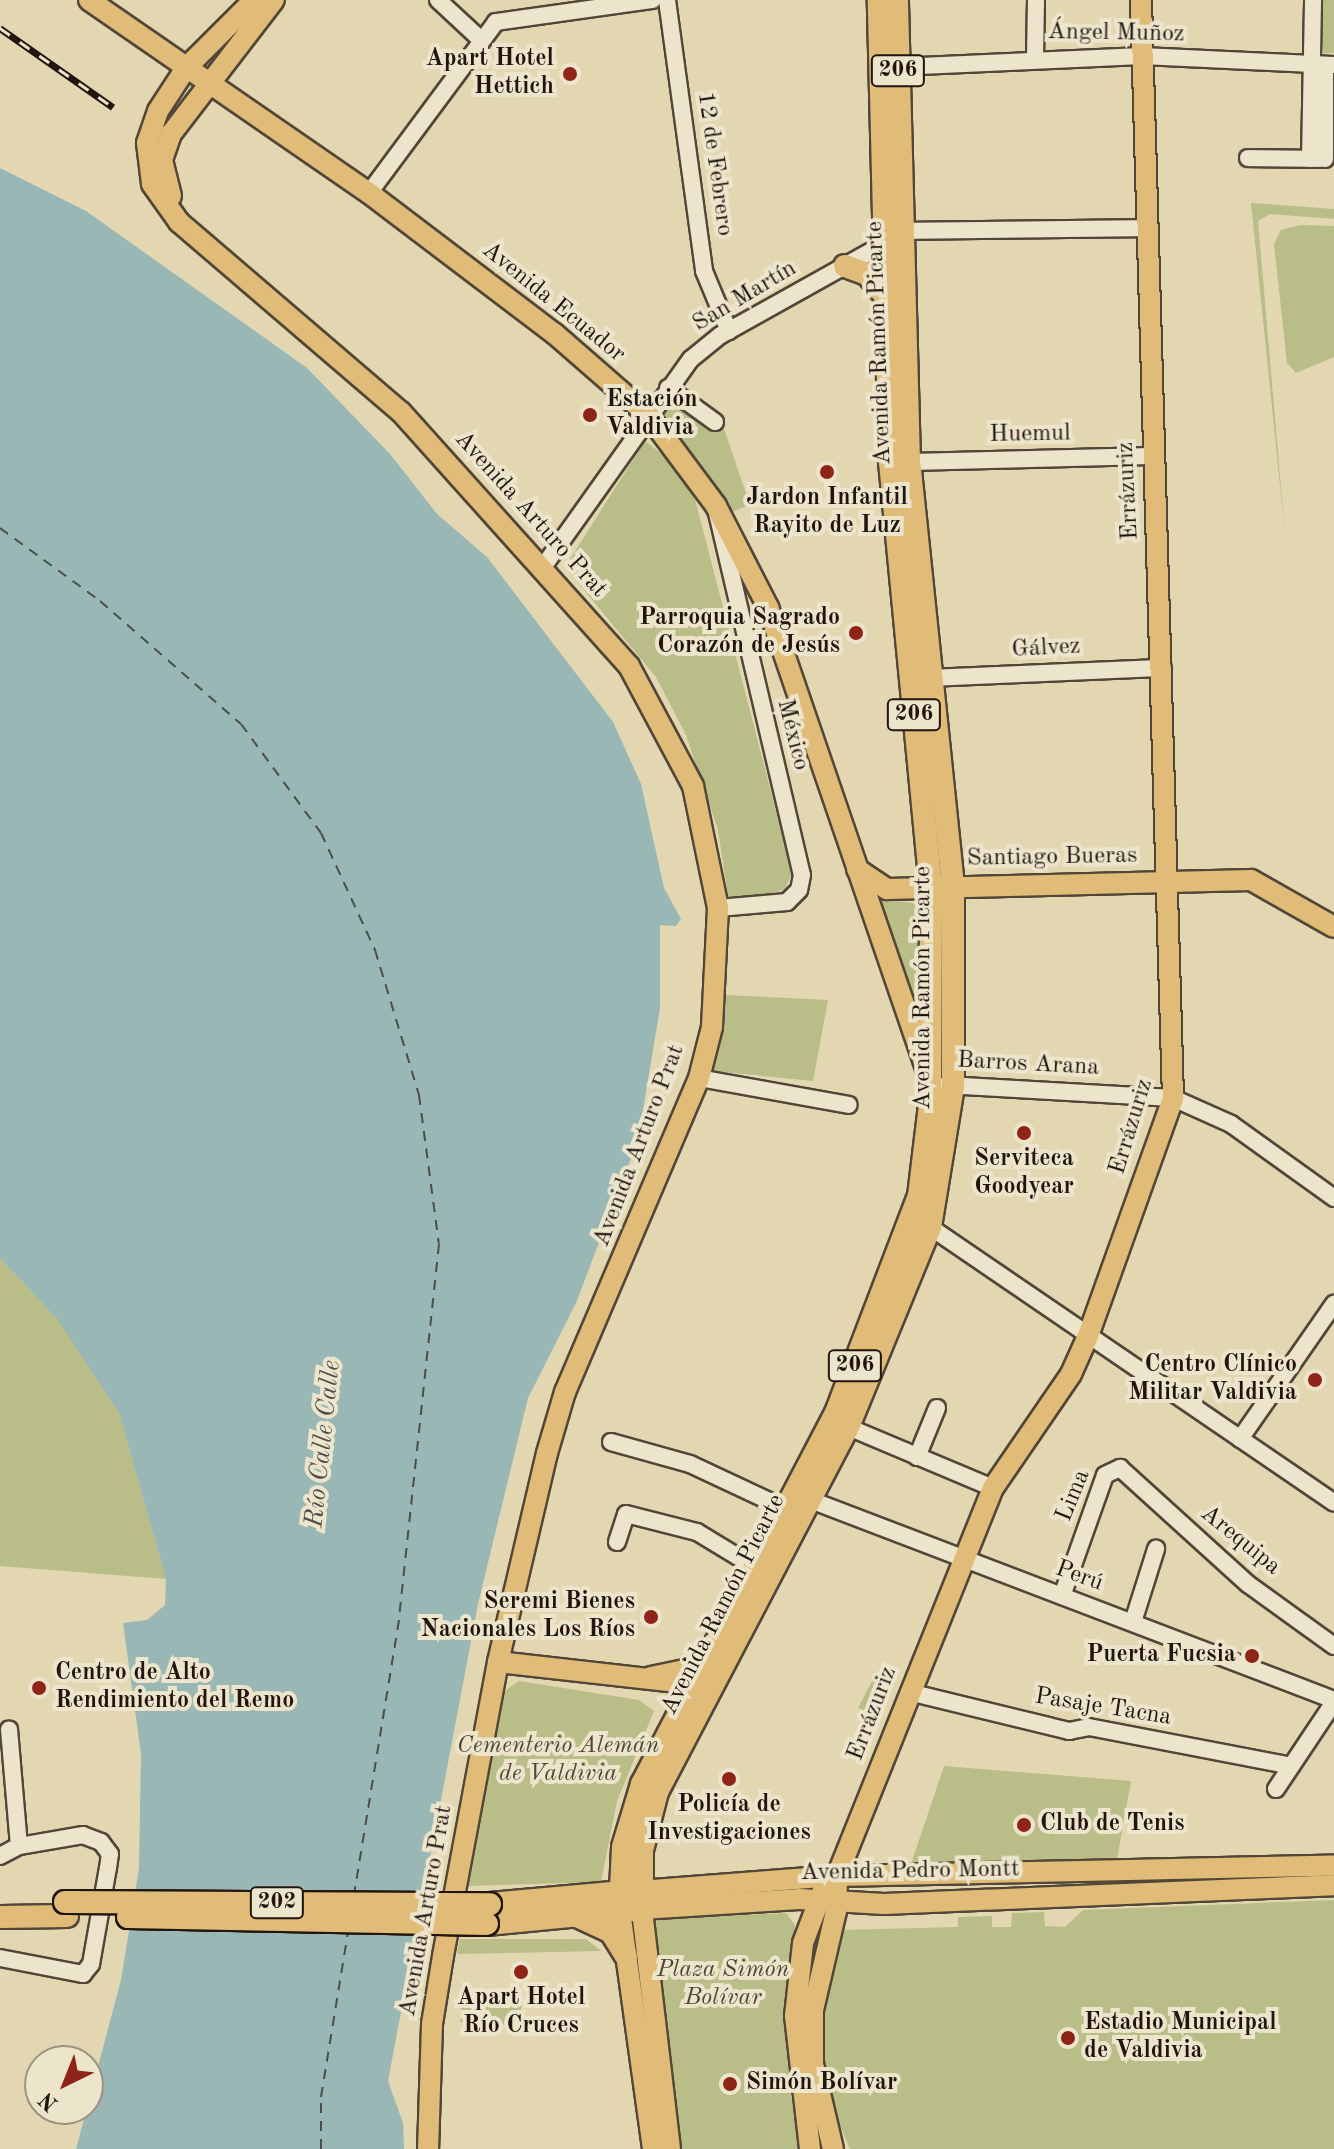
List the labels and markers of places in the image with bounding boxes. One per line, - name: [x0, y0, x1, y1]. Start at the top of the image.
- place label: Apart Hotel Hettich: [425, 46, 554, 102]
- marker: Apart Hotel Hettich: [561, 65, 579, 83]
- place label: Estación Valdivia: [606, 387, 698, 443]
- marker: Estación Valdivia: [581, 406, 599, 424]
- marker: Jardon Infantil Rayito de Luz: [818, 463, 836, 481]
- place label: Jardon Infantil Rayito de Luz: [746, 485, 908, 541]
- place label: Parroquia Sagrado Corazón de Jesús: [639, 605, 840, 661]
- marker: Parroquia Sagrado Corazón de Jesús: [847, 624, 865, 642]
- marker: Serviteca Goodyear: [1015, 1124, 1033, 1142]
- place label: Serviteca Goodyear: [974, 1146, 1074, 1202]
- place label: Centro Clínico Militar Valdivia: [1128, 1352, 1297, 1408]
- marker: Centro Clínico Militar Valdivia: [1304, 1369, 1326, 1391]
- place label: Seremi Bienes Nacionales Los Ríos: [420, 1589, 635, 1645]
- marker: Seremi Bienes Nacionales Los Ríos: [642, 1608, 660, 1626]
- place label: Puerta Fucsia: [1086, 1642, 1236, 1670]
- marker: Puerta Fucsia: [1243, 1647, 1261, 1665]
- place label: Centro de Alto Rendimiento del Remo: [55, 1660, 294, 1716]
- marker: Centro de Alto Rendimiento del Remo: [30, 1679, 48, 1697]
- marker: Policía de Investigaciones: [720, 1770, 738, 1788]
- place label: Policía de Investigaciones: [647, 1792, 811, 1848]
- place label: Club de Tenis: [1040, 1811, 1185, 1839]
- marker: Club de Tenis: [1015, 1816, 1033, 1834]
- marker: Apart Hotel Río Cruces: [512, 1963, 530, 1981]
- place label: Apart Hotel Río Cruces: [457, 1985, 585, 2041]
- place label: Estadio Municipal de Valdivia: [1084, 2010, 1277, 2066]
- marker: Estadio Municipal de Valdivia: [1059, 2029, 1077, 2047]
- place label: Simón Bolívar: [746, 2070, 897, 2098]
- marker: Simón Bolívar: [721, 2075, 739, 2093]

